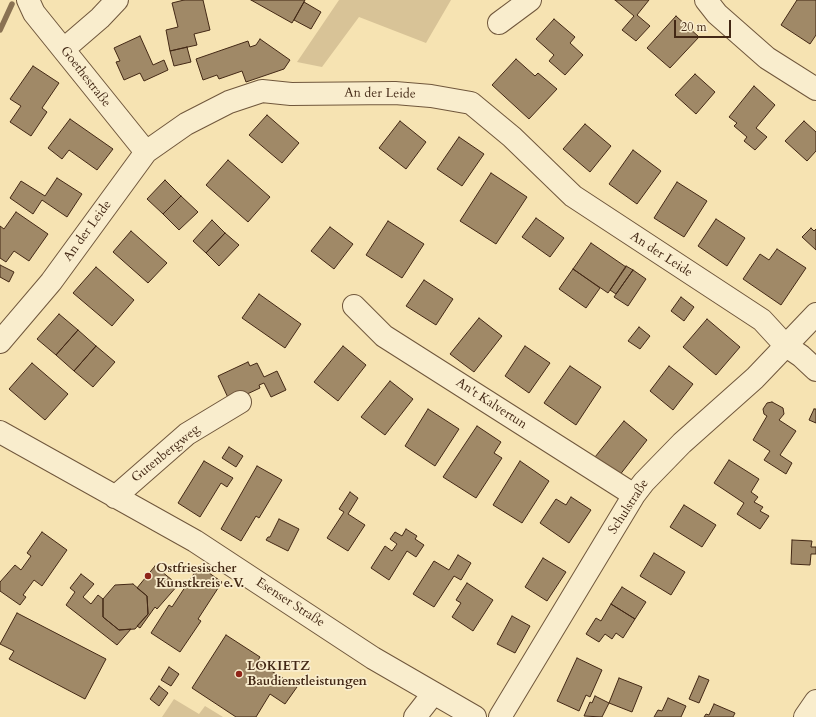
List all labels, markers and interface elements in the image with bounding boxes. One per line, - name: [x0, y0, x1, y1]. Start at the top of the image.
- scale bar: [676, 12, 733, 38]
- text: 20 m: [681, 19, 707, 35]
- street label: Goethestraße: [56, 44, 114, 110]
- street label: An der Leide: [344, 86, 416, 102]
- street label: An der Leide: [61, 198, 115, 264]
- street label: An der Leide: [627, 229, 695, 281]
- street label: An't Kalvertun: [453, 375, 529, 433]
- street label: Gutenbergweg: [129, 422, 203, 486]
- street label: Schulstraße: [605, 477, 653, 537]
- place label: Ostfriesischer Kunstkreis e.V.: [156, 561, 244, 592]
- marker: Ostfriesischer Kunstkreis e.V.: [143, 571, 153, 581]
- street label: Esenser Straße: [253, 575, 327, 631]
- place label: LOKIETZ Baudienstleistungen: [247, 659, 367, 690]
- marker: LOKIETZ Baudienstleistungen: [234, 669, 244, 679]

